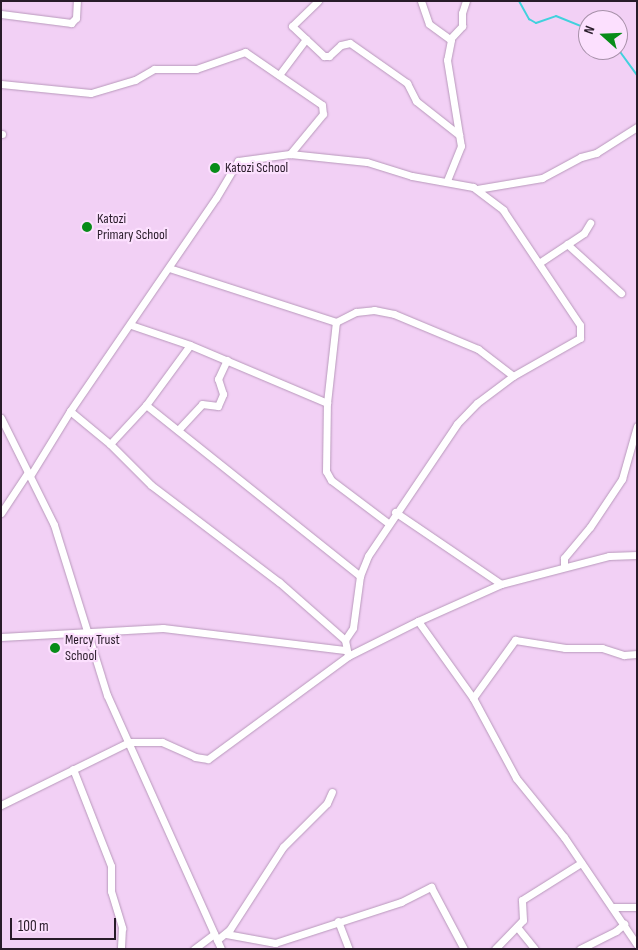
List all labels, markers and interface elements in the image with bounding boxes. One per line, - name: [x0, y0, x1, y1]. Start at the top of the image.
- north arrow: [578, 10, 628, 60]
- text: N: [580, 24, 599, 36]
- place label: Katozi School: [225, 160, 288, 176]
- marker: Katozi School: [209, 162, 221, 174]
- place label: Katozi Primary School: [97, 211, 167, 243]
- marker: Katozi Primary School: [81, 221, 93, 233]
- place label: Mercy Trust School: [65, 632, 120, 664]
- marker: Mercy Trust School: [49, 642, 61, 654]
- scale bar: [12, 908, 119, 940]
- text: 100 m: [18, 917, 49, 936]

